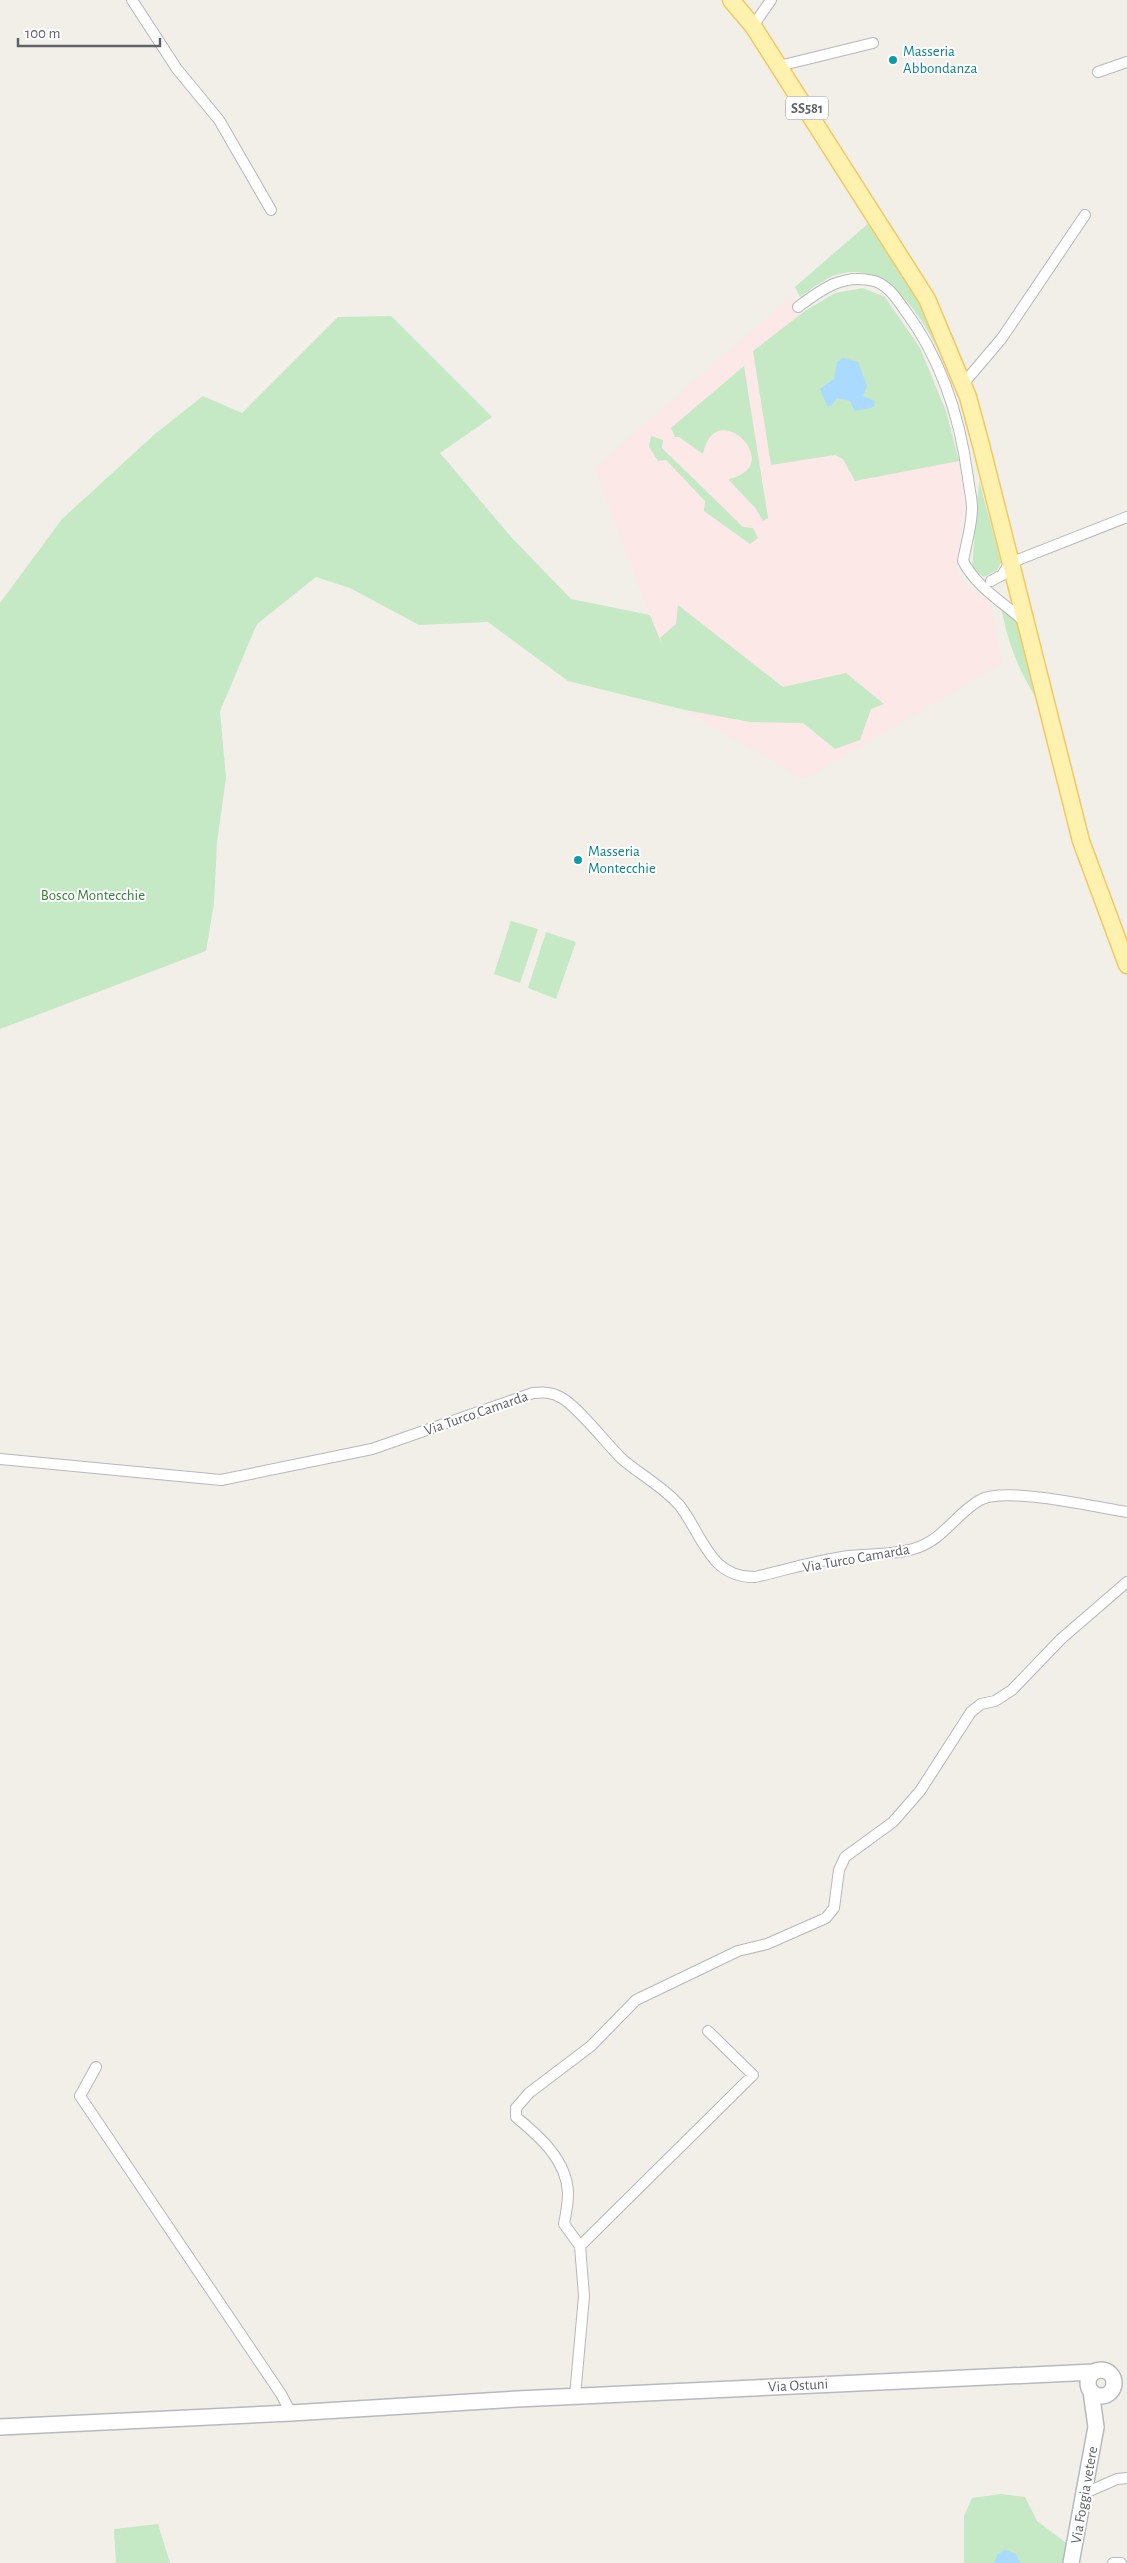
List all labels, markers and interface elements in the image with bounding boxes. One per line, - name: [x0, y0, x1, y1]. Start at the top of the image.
- scale bar: [18, 15, 160, 47]
- text: 100 m: [25, 26, 60, 41]
- place label: Masseria Abbondanza: [903, 44, 978, 76]
- marker: Masseria Abbondanza: [887, 54, 899, 66]
- road number: SS581: [786, 96, 828, 120]
- place label: Masseria Montecchie: [588, 844, 656, 876]
- marker: Masseria Montecchie: [572, 854, 584, 866]
- park label: Bosco Montecchie: [41, 888, 145, 903]
- street label: Via Turco Camarda: [422, 1389, 530, 1438]
- street label: Via Turco Camarda: [801, 1542, 911, 1575]
- street label: Via Ostuni: [768, 2376, 828, 2395]
- street label: Via Foggia vetere: [1069, 2445, 1100, 2545]

